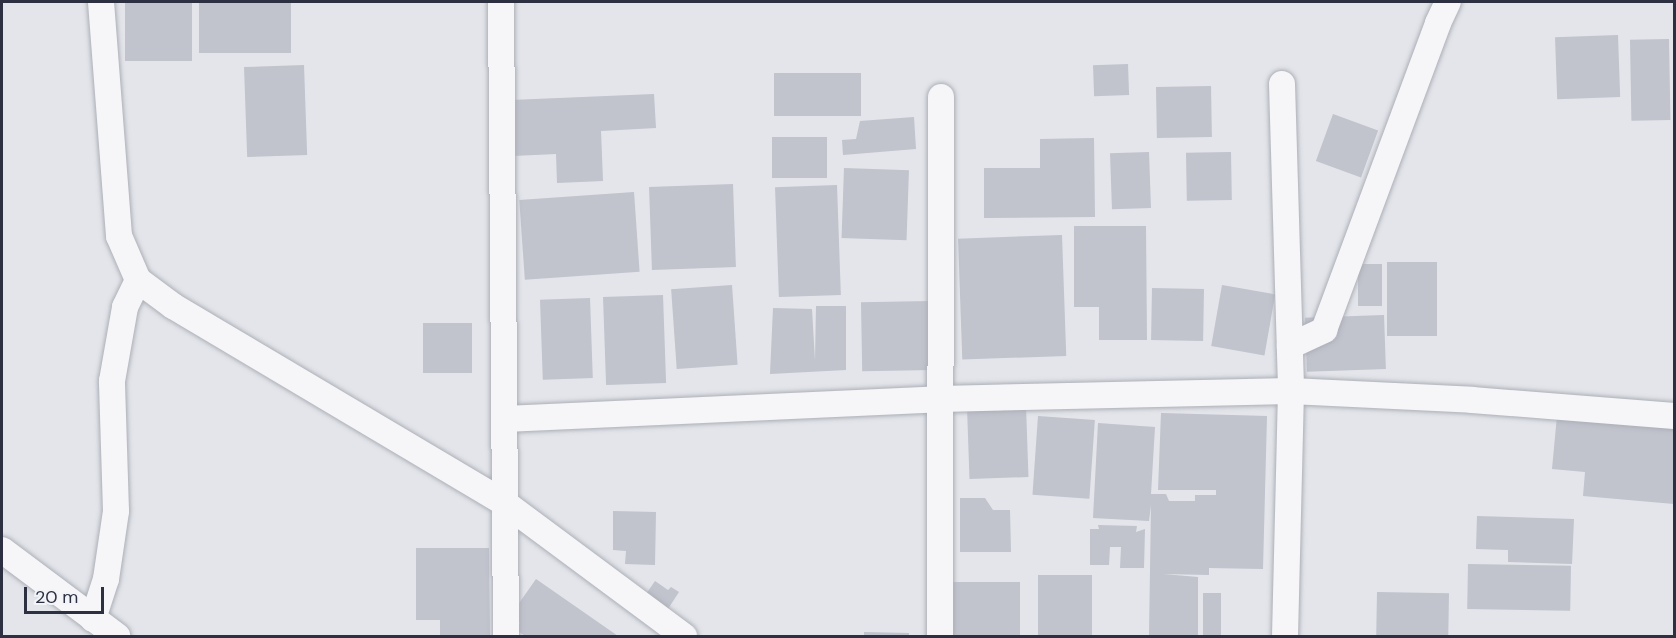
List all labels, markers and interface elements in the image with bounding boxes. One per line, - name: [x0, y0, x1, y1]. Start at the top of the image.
- scale bar: [27, 575, 106, 613]
- text: 20 m: [35, 585, 78, 609]

